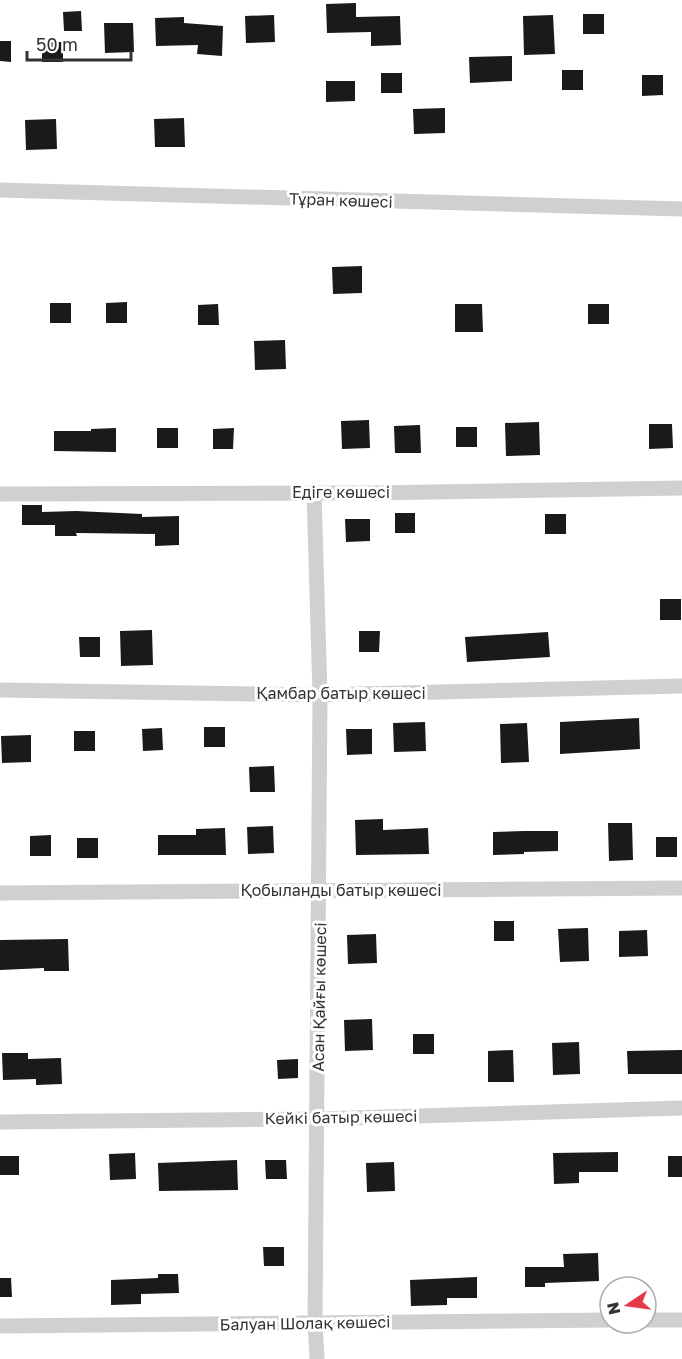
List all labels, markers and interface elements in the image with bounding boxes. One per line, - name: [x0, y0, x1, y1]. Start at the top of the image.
- scale bar: [27, 24, 130, 62]
- text: 50 m: [36, 33, 78, 55]
- street label: Тұран көшесі: [289, 188, 393, 212]
- street label: Едіге көшесі: [292, 482, 390, 502]
- street label: Қамбар батыр көшесі: [256, 683, 426, 703]
- street label: Қобыланды батыр көшесі: [241, 880, 441, 900]
- street label: Асан Қайғы көшесі: [308, 922, 330, 1072]
- street label: Кейкі батыр көшесі: [264, 1106, 418, 1128]
- north arrow: [598, 1275, 658, 1335]
- text: N: [602, 1300, 624, 1317]
- street label: Балуан Шолақ көшесі: [219, 1312, 391, 1334]

